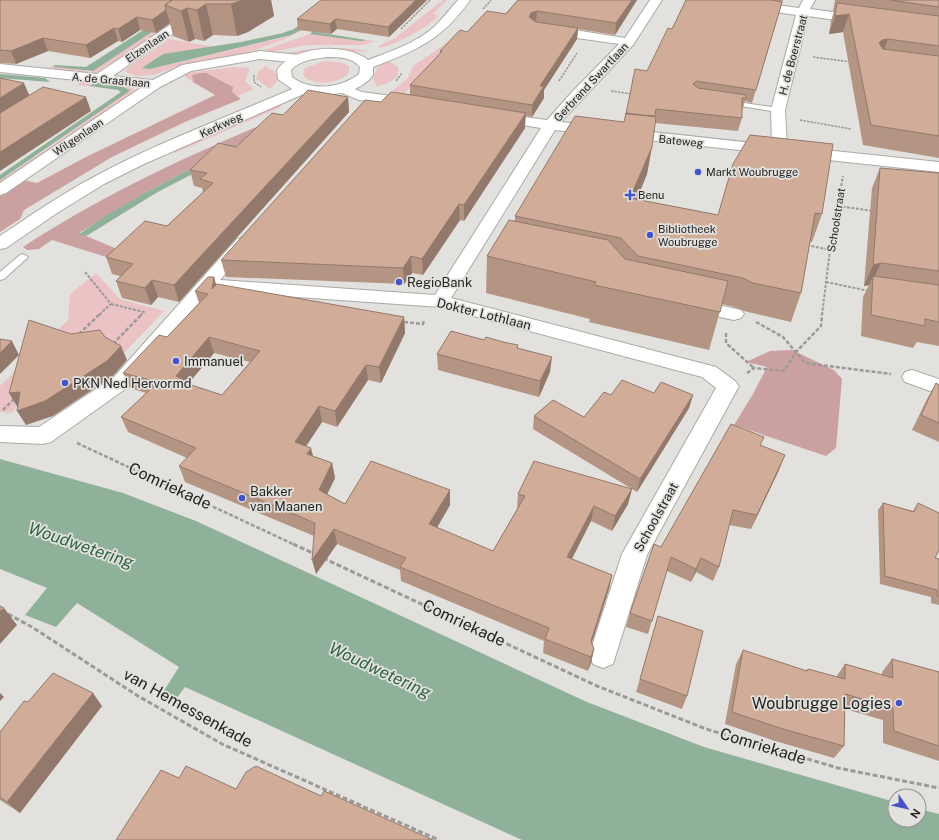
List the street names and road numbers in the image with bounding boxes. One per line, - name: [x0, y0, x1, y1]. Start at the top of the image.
- street label: H. de Boerstraat: [776, 13, 810, 97]
- street label: Elzenlaan: [123, 27, 171, 65]
- street label: Gerbrand Swartlaan: [551, 40, 631, 124]
- street label: A. de Graaflaan: [71, 71, 151, 89]
- street label: Kerkweg: [198, 110, 244, 140]
- street label: Wilgenlaan: [51, 116, 105, 158]
- street label: Bateweg: [658, 133, 704, 149]
- street label: Schoolstraat: [825, 187, 847, 253]
- street label: Dokter Lothlaan: [435, 295, 533, 333]
- street label: Comriekade: [125, 459, 215, 513]
- street label: Schoolstraat: [631, 480, 681, 554]
- street label: Comriekade: [419, 596, 509, 650]
- street label: van Hemessenkade: [120, 665, 256, 751]
- street label: Comriekade: [717, 724, 809, 768]

